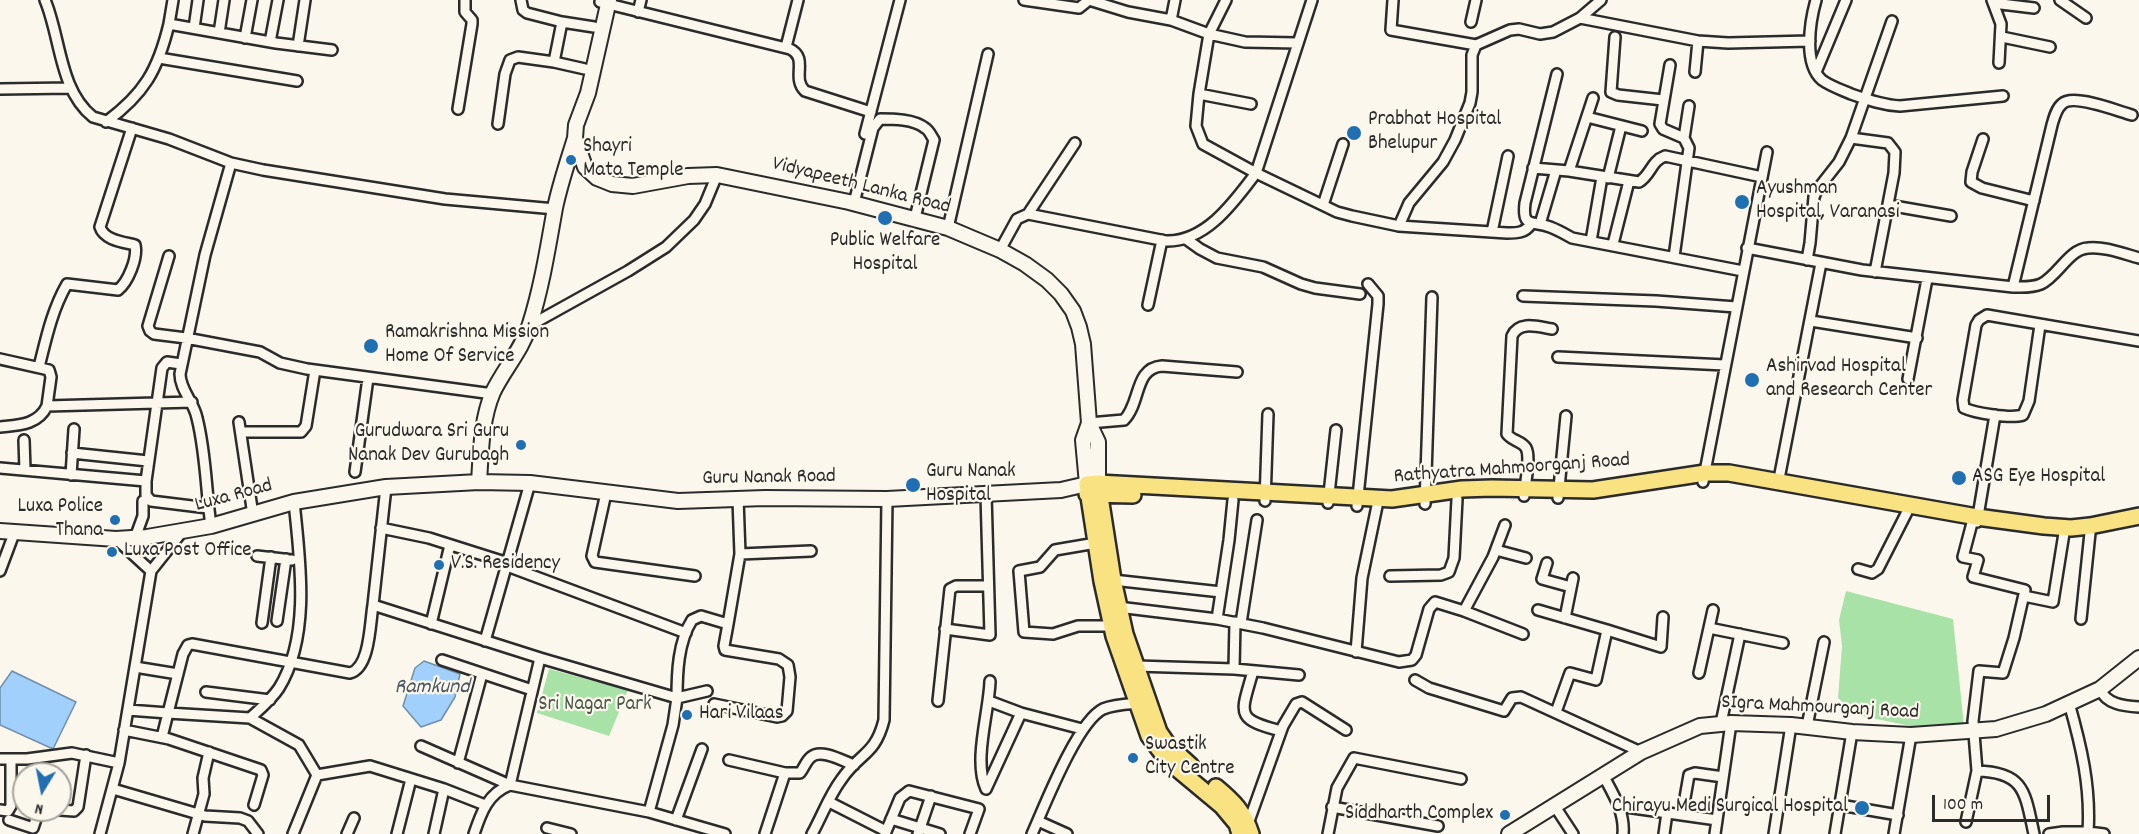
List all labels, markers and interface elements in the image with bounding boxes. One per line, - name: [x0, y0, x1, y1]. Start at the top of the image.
- place label: Prabhat Hospital Bhelupur: [1368, 108, 1501, 158]
- marker: Prabhat Hospital Bhelupur: [1345, 124, 1363, 142]
- place label: Shayri Mata Temple: [583, 135, 684, 185]
- marker: Shayri Mata Temple: [564, 153, 578, 167]
- street label: Vidyapeeth Lanka Road: [769, 153, 953, 221]
- place label: Ayushman Hospital, Varanasi: [1756, 177, 1900, 227]
- marker: Ayushman Hospital, Varanasi: [1733, 193, 1751, 211]
- marker: Public Welfare Hospital: [876, 209, 894, 227]
- place label: Public Welfare Hospital: [830, 229, 940, 279]
- place label: Ramakrishna Mission Home Of Service: [385, 321, 549, 371]
- marker: Ramakrishna Mission Home Of Service: [362, 337, 380, 355]
- place label: Ashirvad Hospital and Research Center: [1766, 355, 1932, 405]
- marker: Ashirvad Hospital and Research Center: [1743, 371, 1761, 389]
- place label: Gurudwara Sri Guru Nanak Dev Gurubagh: [348, 420, 509, 470]
- marker: Gurudwara Sri Guru Nanak Dev Gurubagh: [514, 438, 528, 452]
- street label: Rathyatra Mahmoorganj Road: [1393, 449, 1631, 491]
- place label: Guru Nanak Hospital: [926, 460, 1016, 510]
- street label: Guru Nanak Road: [702, 465, 836, 493]
- place label: ASG Eye Hospital: [1972, 465, 2105, 491]
- marker: ASG Eye Hospital: [1950, 469, 1968, 487]
- street label: Luxa Road: [192, 475, 276, 519]
- marker: Guru Nanak Hospital: [904, 476, 922, 494]
- place label: Luxa Police Thana: [18, 495, 103, 545]
- marker: Luxa Police Thana: [108, 513, 122, 527]
- place label: Luxa Post Office: [124, 539, 252, 565]
- marker: Luxa Post Office: [105, 545, 119, 559]
- place label: V.S. Residency: [451, 552, 560, 578]
- marker: V.S. Residency: [432, 558, 446, 572]
- water label: Ramkund: [394, 676, 470, 702]
- street label: SIgra Mahmourganj Road: [1720, 691, 1920, 727]
- park label: Sri Nagar Park: [538, 693, 652, 719]
- place label: Hari Vilaas: [699, 702, 784, 728]
- marker: Hari Vilaas: [680, 708, 694, 722]
- place label: Swastik City Centre: [1145, 733, 1234, 783]
- marker: Swastik City Centre: [1126, 751, 1140, 765]
- north arrow: [12, 762, 72, 822]
- scale bar: [1935, 783, 2054, 821]
- text: 100 m: [1943, 793, 1983, 818]
- place label: Chirayu Medi Surgical Hospital: [1612, 795, 1848, 821]
- text: N: [33, 796, 45, 820]
- marker: Chirayu Medi Surgical Hospital: [1853, 799, 1871, 817]
- place label: Siddharth Complex: [1345, 802, 1493, 828]
- marker: Siddharth Complex: [1498, 808, 1512, 822]

